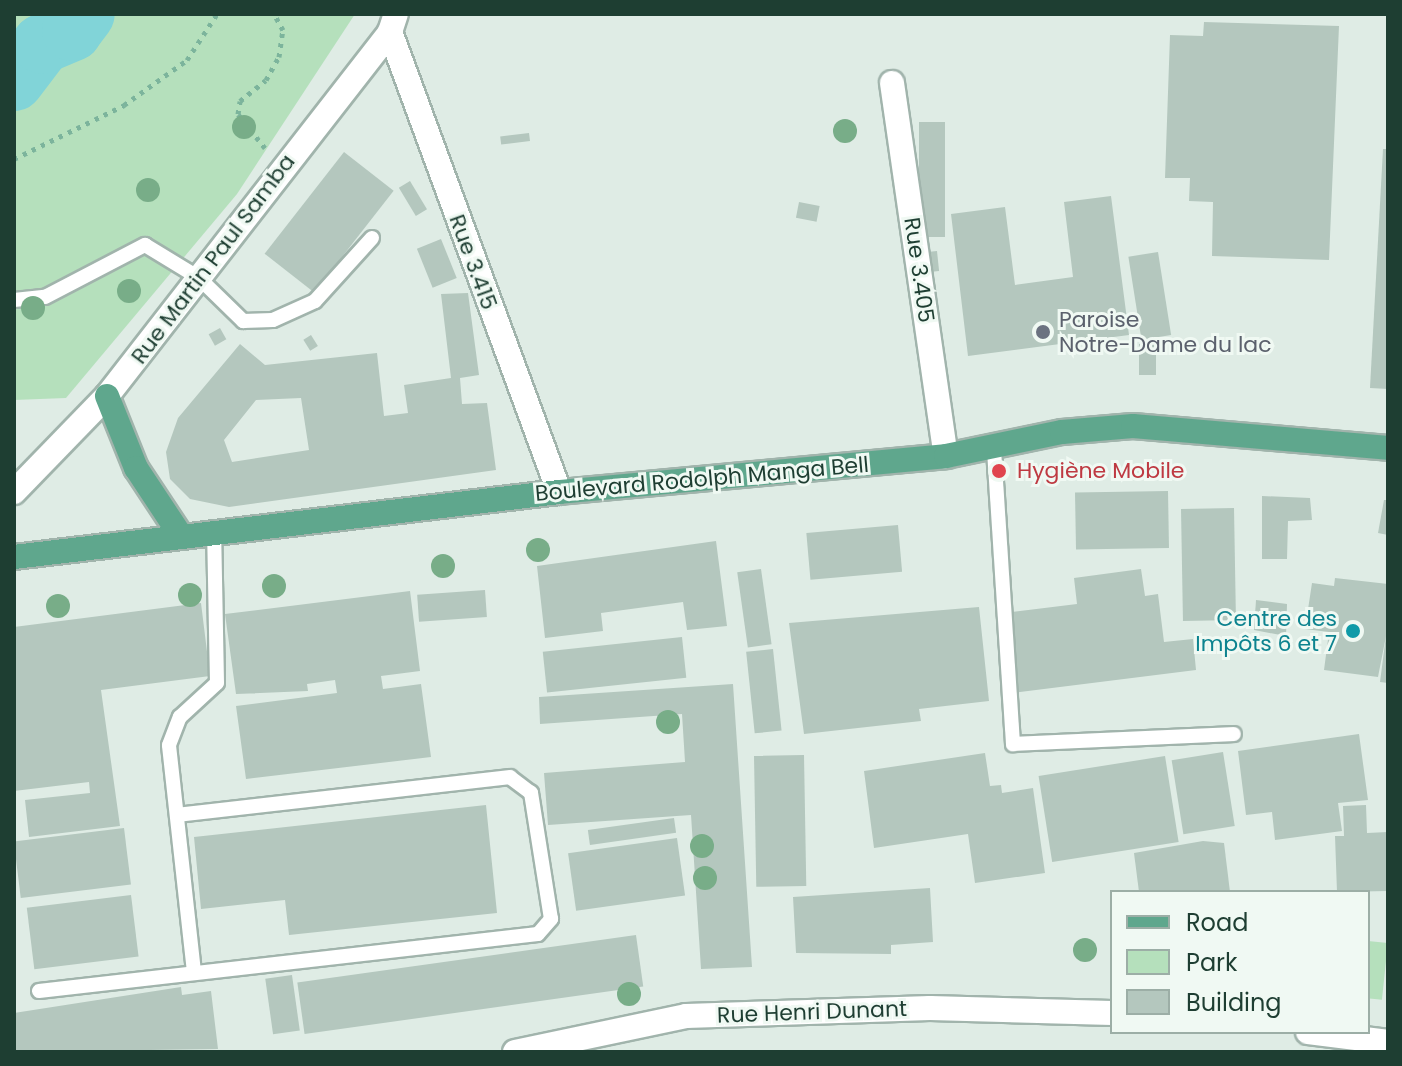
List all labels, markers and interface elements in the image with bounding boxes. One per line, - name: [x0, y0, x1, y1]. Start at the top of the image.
- street label: Rue Martin Paul Samba: [126, 149, 300, 369]
- street label: Rue 3.415: [444, 211, 502, 313]
- street label: Rue 3.405: [899, 216, 939, 324]
- place label: Paroise Notre-Dame du lac: [1059, 306, 1272, 358]
- marker: Paroise Notre-Dame du lac: [1034, 323, 1052, 341]
- street label: Boulevard Rodolph Manga Bell: [534, 451, 870, 507]
- place label: Hygiène Mobile: [1017, 458, 1184, 484]
- marker: Hygiène Mobile: [988, 460, 1010, 482]
- place label: Centre des Impôts 6 et 7: [1195, 605, 1337, 656]
- marker: Centre des Impôts 6 et 7: [1344, 622, 1362, 640]
- legend: [1110, 890, 1370, 1034]
- text: Road: [1186, 906, 1248, 939]
- text: Park: [1186, 946, 1237, 979]
- text: Building: [1186, 986, 1282, 1019]
- street label: Rue Henri Dunant: [717, 995, 907, 1029]

